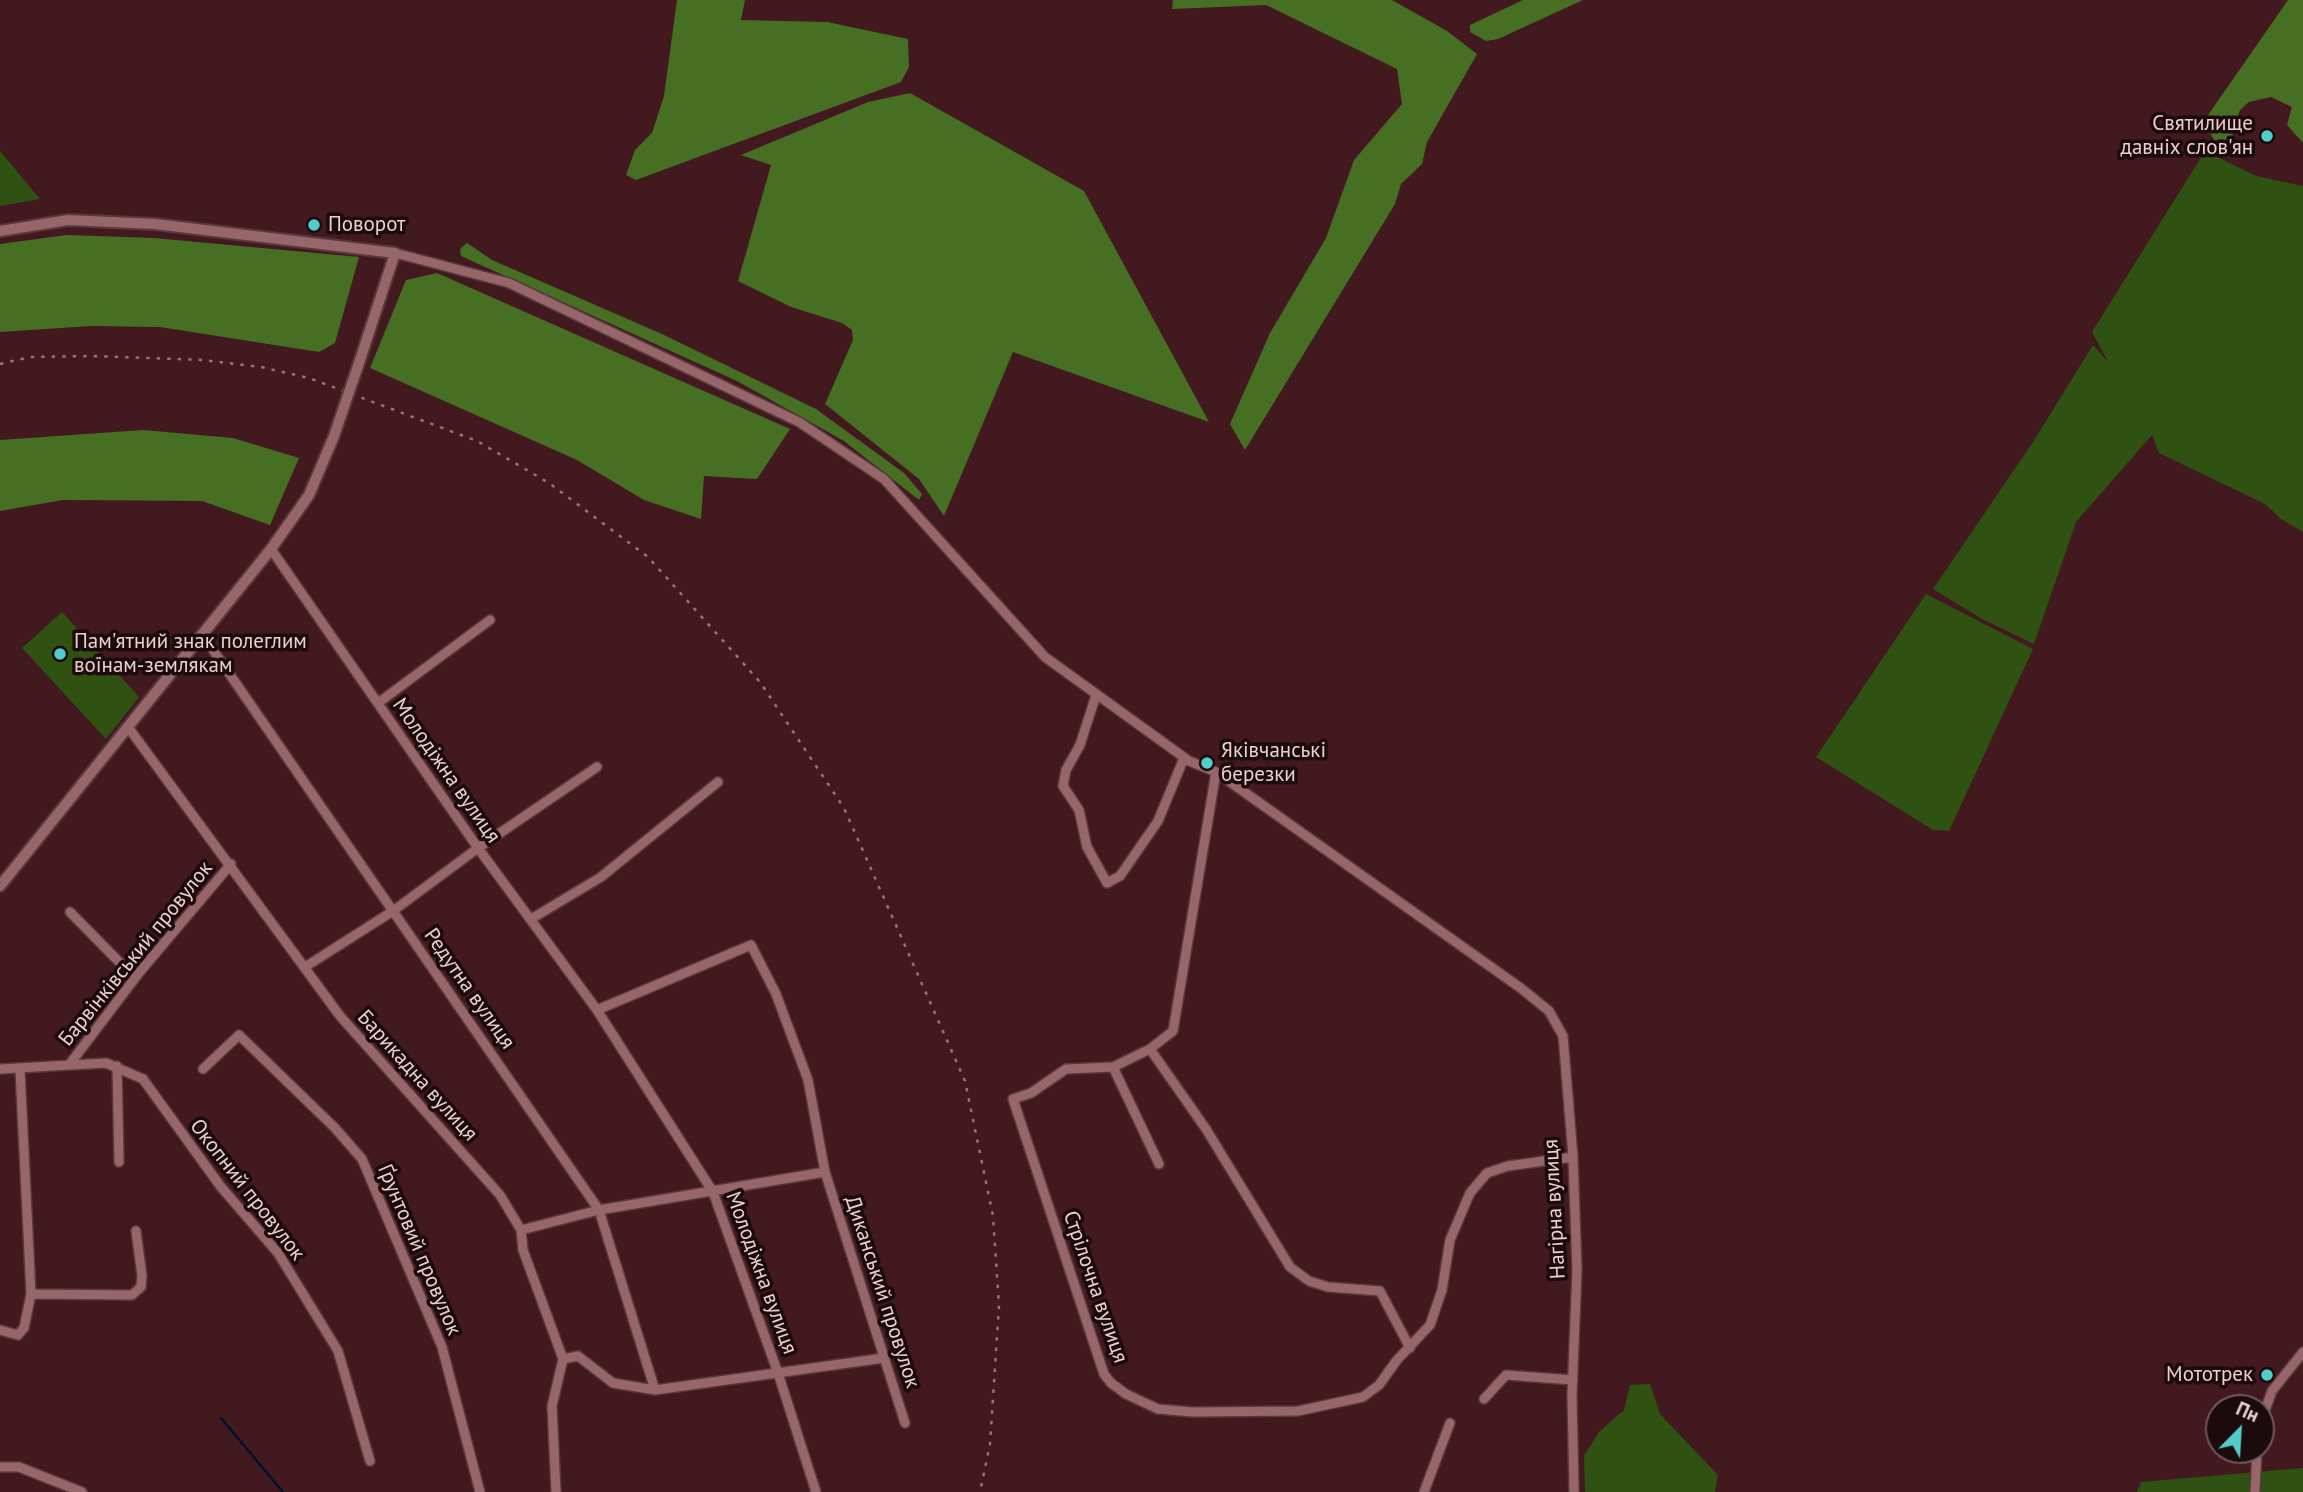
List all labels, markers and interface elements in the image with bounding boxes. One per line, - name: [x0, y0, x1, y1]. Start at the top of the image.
- place label: Святилище давніх слов'ян: [2121, 111, 2253, 161]
- marker: Святилище давніх слов'ян: [2259, 128, 2275, 144]
- place label: Поворот: [328, 212, 405, 238]
- marker: Поворот: [306, 217, 322, 233]
- place label: Пам'ятний знак полеглим воїнам-землякам: [74, 629, 307, 679]
- marker: Пам'ятний знак полеглим воїнам-землякам: [52, 646, 68, 662]
- street label: Молодіжна вулиця: [387, 694, 505, 848]
- place label: Яківчанські березки: [1221, 738, 1326, 788]
- marker: Яківчанські березки: [1199, 755, 1215, 771]
- street label: Барвінківський провулок: [54, 857, 218, 1051]
- street label: Редутна вулиця: [418, 924, 520, 1054]
- street label: Барикадна вулиця: [352, 1005, 482, 1147]
- street label: Окопний провулок: [184, 1114, 310, 1266]
- street label: Нагірна вулиця: [1539, 1138, 1571, 1280]
- street label: Ґрунтовий провулок: [372, 1161, 466, 1339]
- street label: Молодіжна вулиця: [720, 1188, 802, 1358]
- street label: Диканський провулок: [839, 1193, 925, 1391]
- street label: Стрілочна вулиця: [1057, 1208, 1133, 1366]
- place label: Мототрек: [2166, 1362, 2253, 1388]
- marker: Мототрек: [2259, 1367, 2275, 1383]
- north arrow: [2205, 1394, 2275, 1464]
- text: Пн: [2233, 1396, 2263, 1427]

